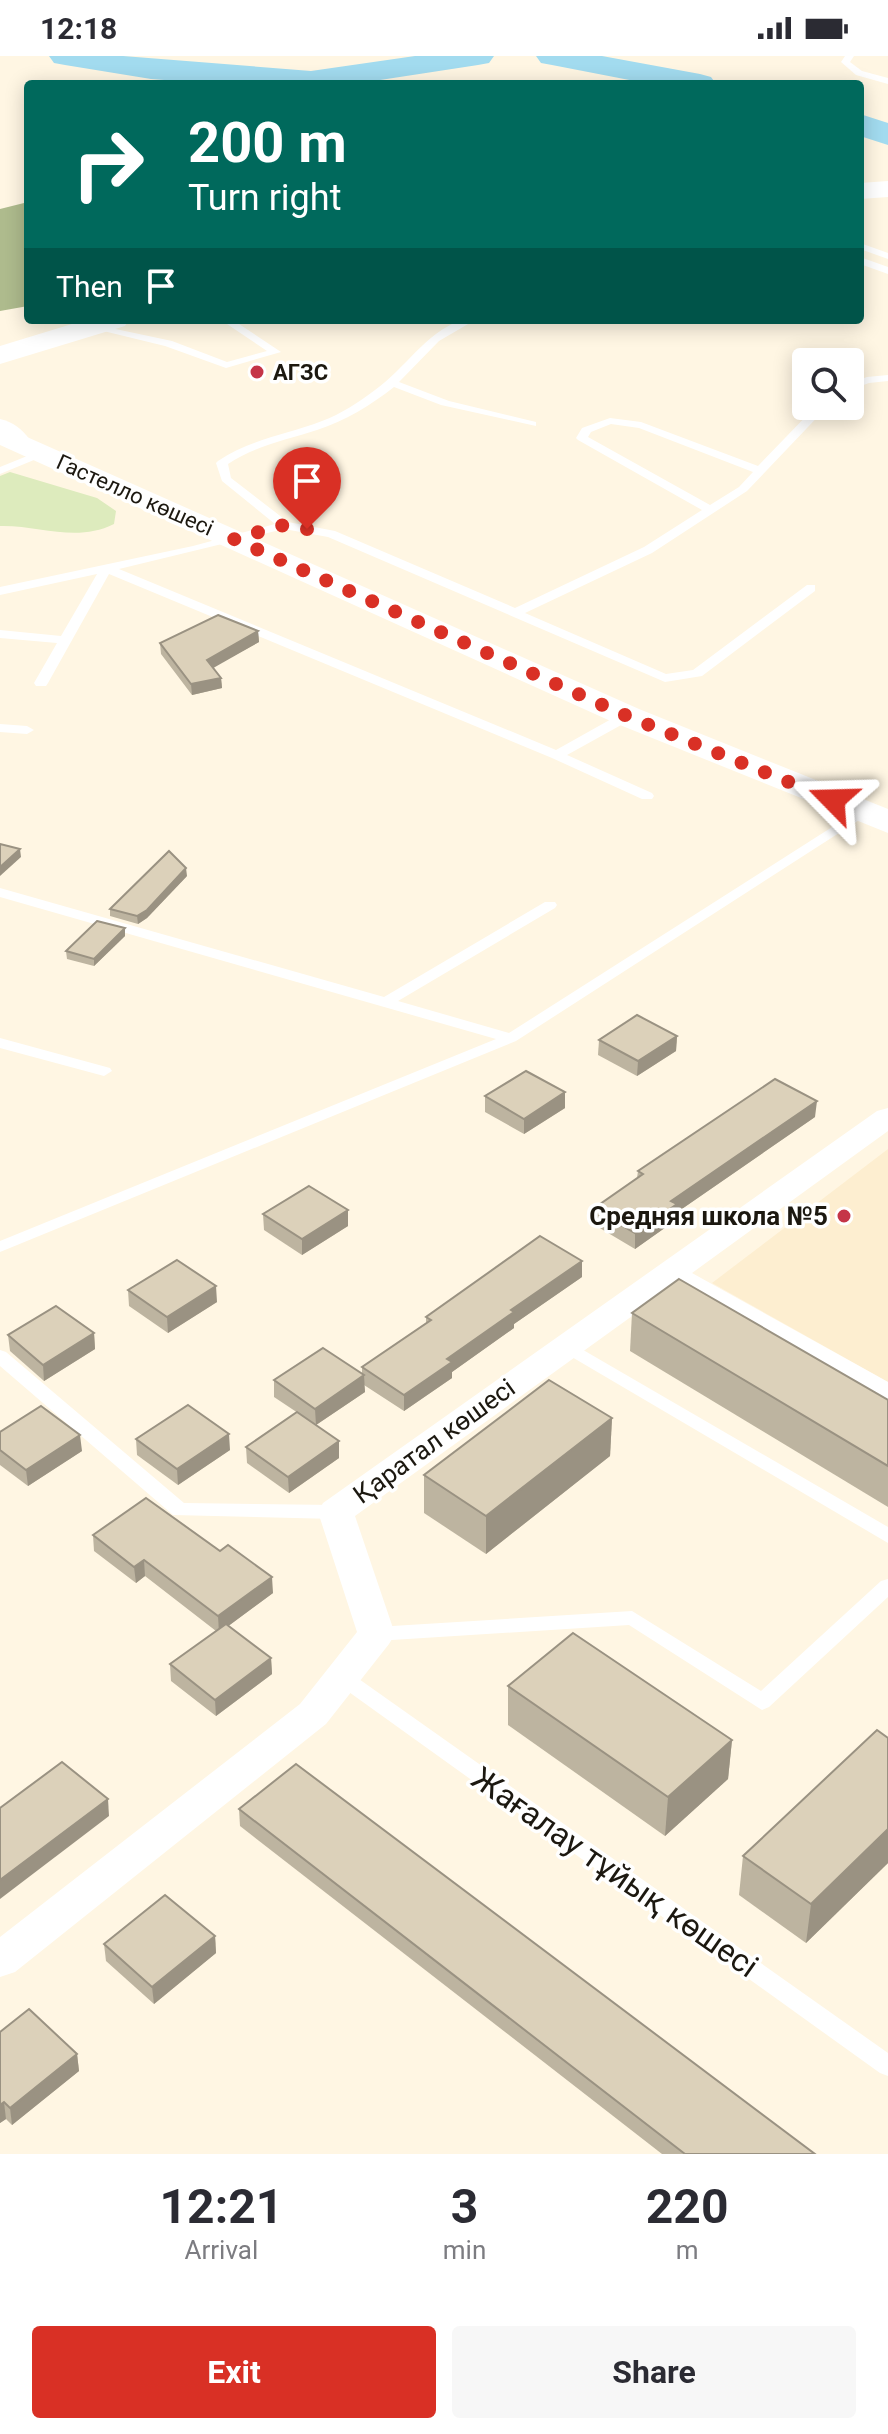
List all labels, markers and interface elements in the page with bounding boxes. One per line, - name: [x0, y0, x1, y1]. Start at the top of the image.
- text: 12:18: [40, 11, 117, 46]
- text: 200 m: [188, 110, 347, 176]
- icon: right: [56, 112, 160, 216]
- text: Turn right: [188, 177, 341, 219]
- icon: arrive: [139, 264, 183, 308]
- text: Then: [56, 269, 123, 304]
- map controls: [792, 348, 864, 420]
- button: search: [792, 348, 864, 420]
- place label: АГЗС: [273, 360, 328, 385]
- marker: АГЗС: [248, 363, 266, 381]
- pin: [273, 447, 341, 529]
- street label: Гастелло көшесі: [53, 449, 217, 541]
- icon: arrive: [285, 459, 329, 503]
- position arrow: [791, 758, 875, 842]
- place label: Средняя школа №5: [589, 1201, 828, 1231]
- marker: Средняя школа №5: [835, 1207, 853, 1225]
- street label: Қаратал көшесі: [347, 1372, 521, 1510]
- street label: Жағалау тұйық көшесі: [465, 1759, 765, 1985]
- text: 12:21: [160, 2178, 283, 2235]
- text: 3: [451, 2178, 478, 2235]
- text: 220: [646, 2178, 728, 2235]
- text: Arrival: [185, 2235, 258, 2265]
- text: min: [443, 2235, 486, 2265]
- text: m: [676, 2235, 699, 2265]
- button: Exit: [32, 2326, 436, 2418]
- button: Share: [452, 2326, 856, 2418]

